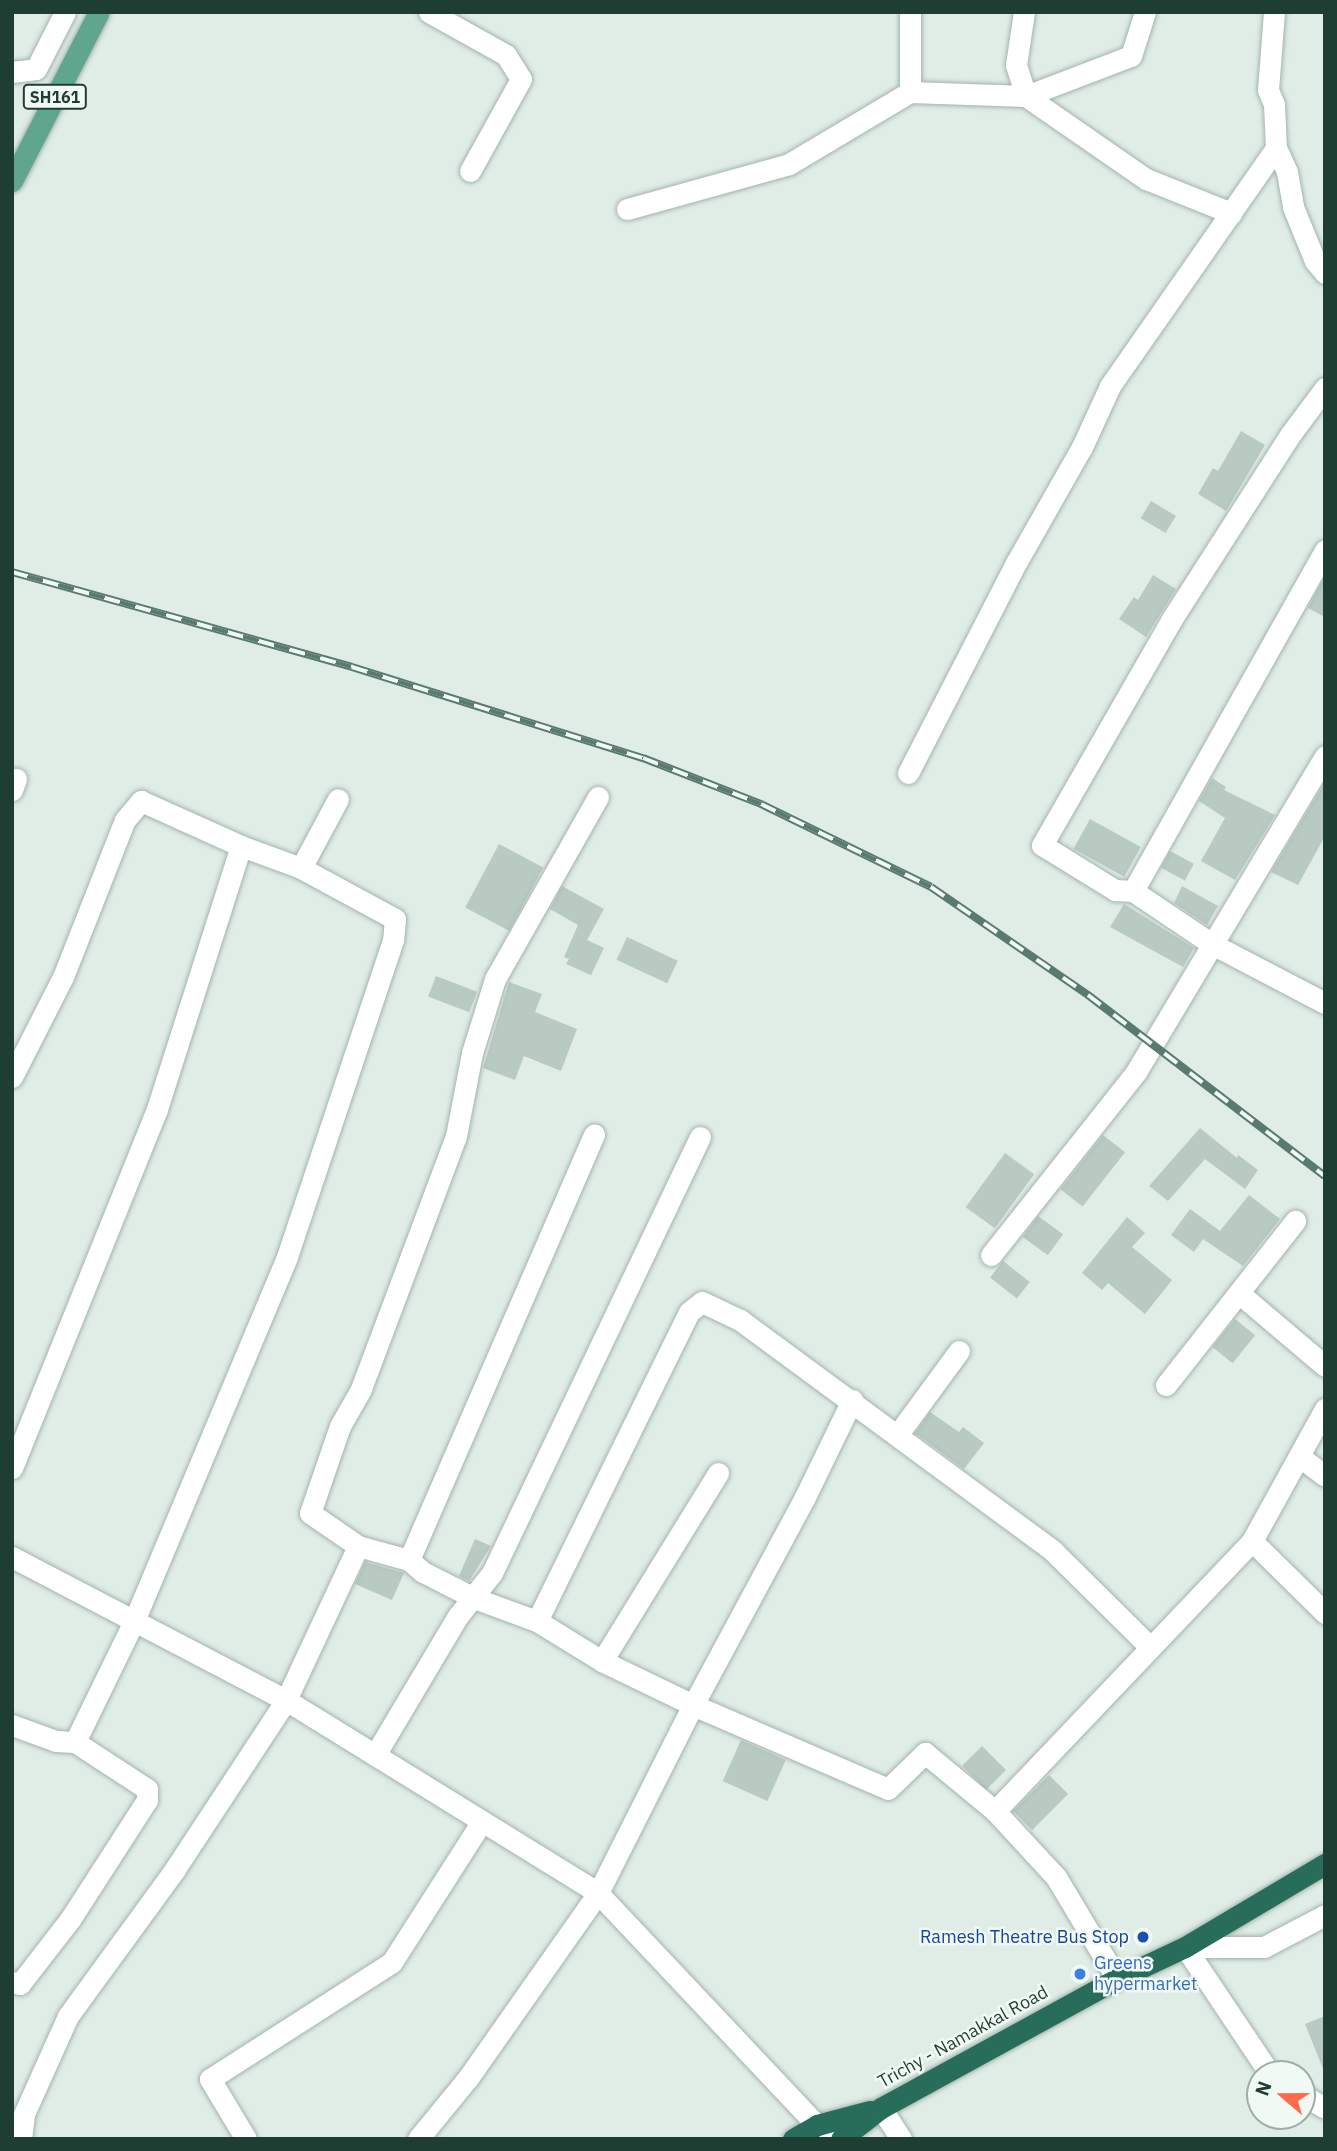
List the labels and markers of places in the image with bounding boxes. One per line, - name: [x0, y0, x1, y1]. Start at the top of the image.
- place label: Ramesh Theatre Bus Stop: [920, 1926, 1129, 1948]
- marker: Ramesh Theatre Bus Stop: [1135, 1929, 1151, 1945]
- place label: Greens hypermarket: [1094, 1953, 1197, 1996]
- marker: Greens hypermarket: [1072, 1966, 1088, 1982]

